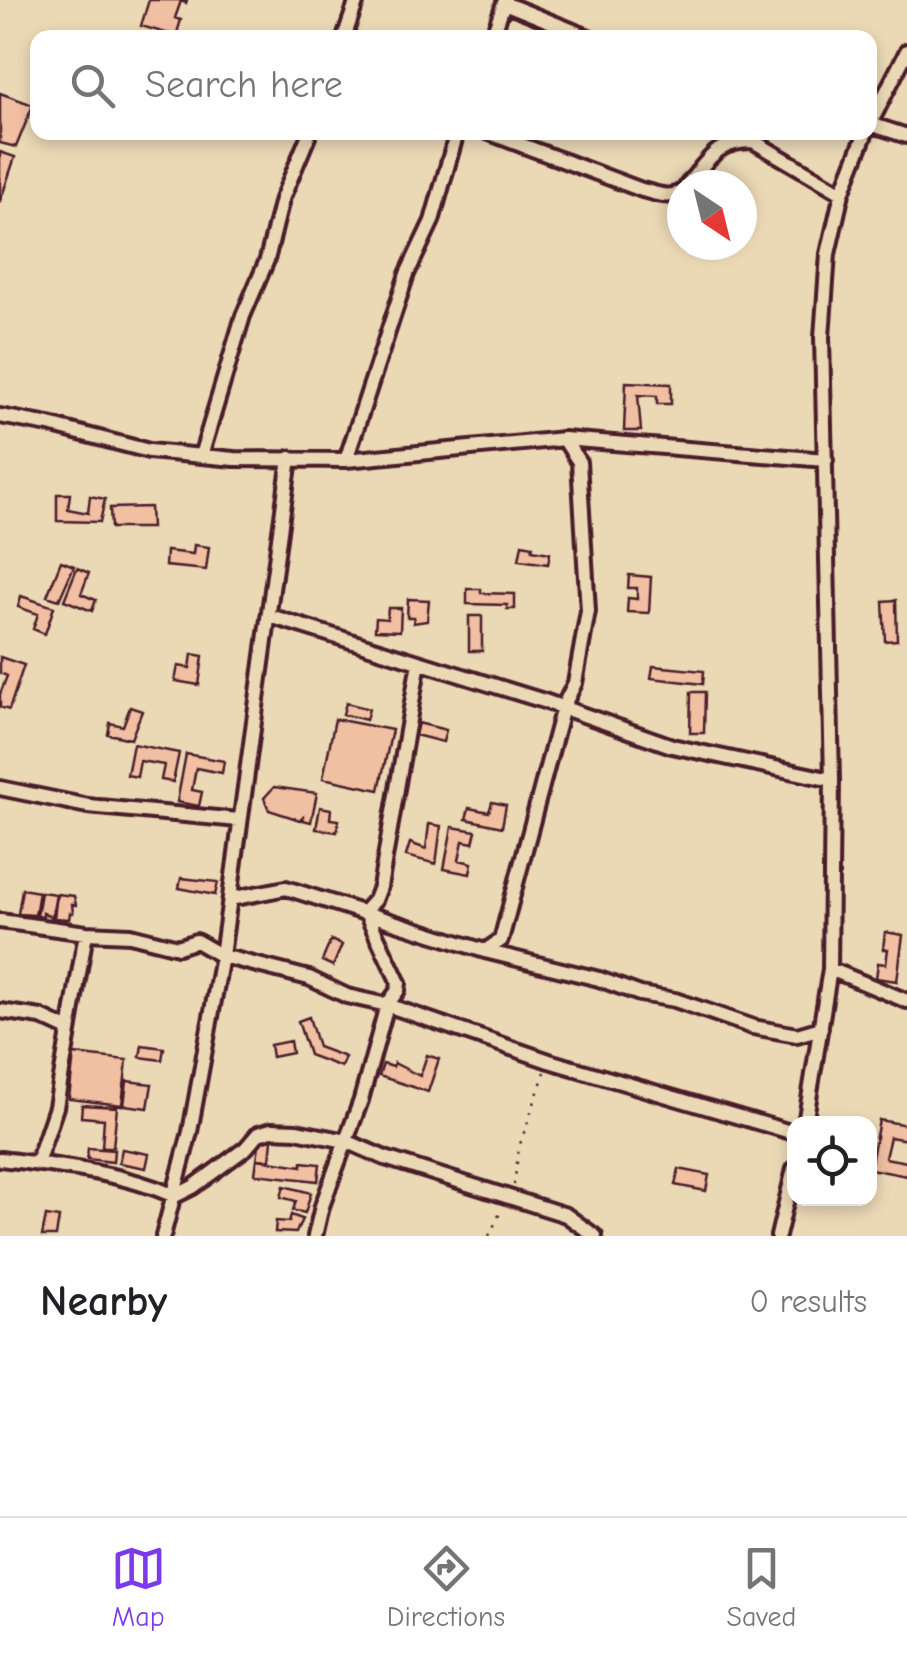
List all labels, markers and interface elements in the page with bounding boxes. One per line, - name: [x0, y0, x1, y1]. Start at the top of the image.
- search box: [30, 30, 877, 140]
- icon: search: [65, 58, 120, 113]
- text: Search here: [145, 63, 343, 107]
- north arrow: [667, 170, 757, 260]
- map controls: [787, 1116, 877, 1206]
- button: locate: [787, 1116, 877, 1206]
- text: Nearby: [40, 1277, 167, 1326]
- text: 0 results: [750, 1283, 867, 1320]
- tab: Map: [111, 1541, 166, 1633]
- tab: Directions: [387, 1541, 505, 1633]
- tab: Saved: [726, 1541, 796, 1633]

